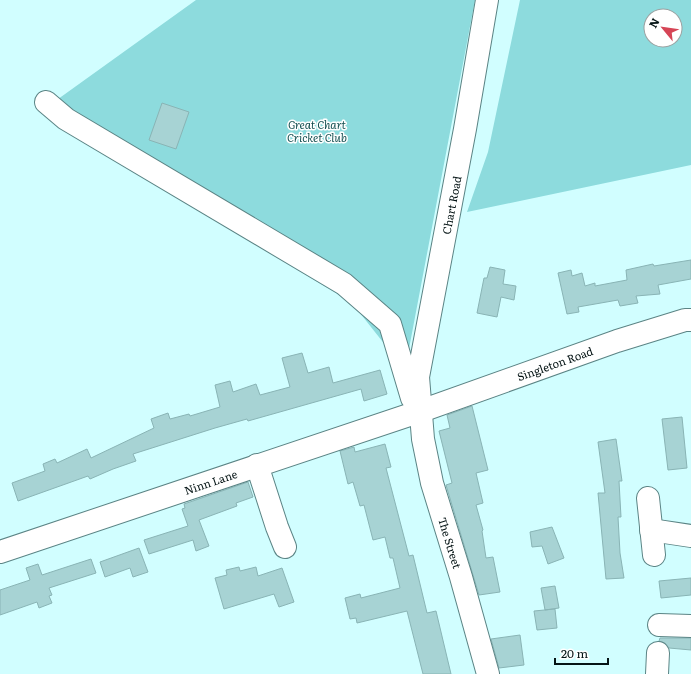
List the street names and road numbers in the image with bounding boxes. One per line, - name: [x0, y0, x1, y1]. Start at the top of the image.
- street label: Chart Road: [437, 174, 465, 236]
- street label: Singleton Road: [515, 342, 595, 384]
- street label: Ninn Lane: [182, 465, 239, 498]
- street label: The Street: [435, 515, 466, 571]

